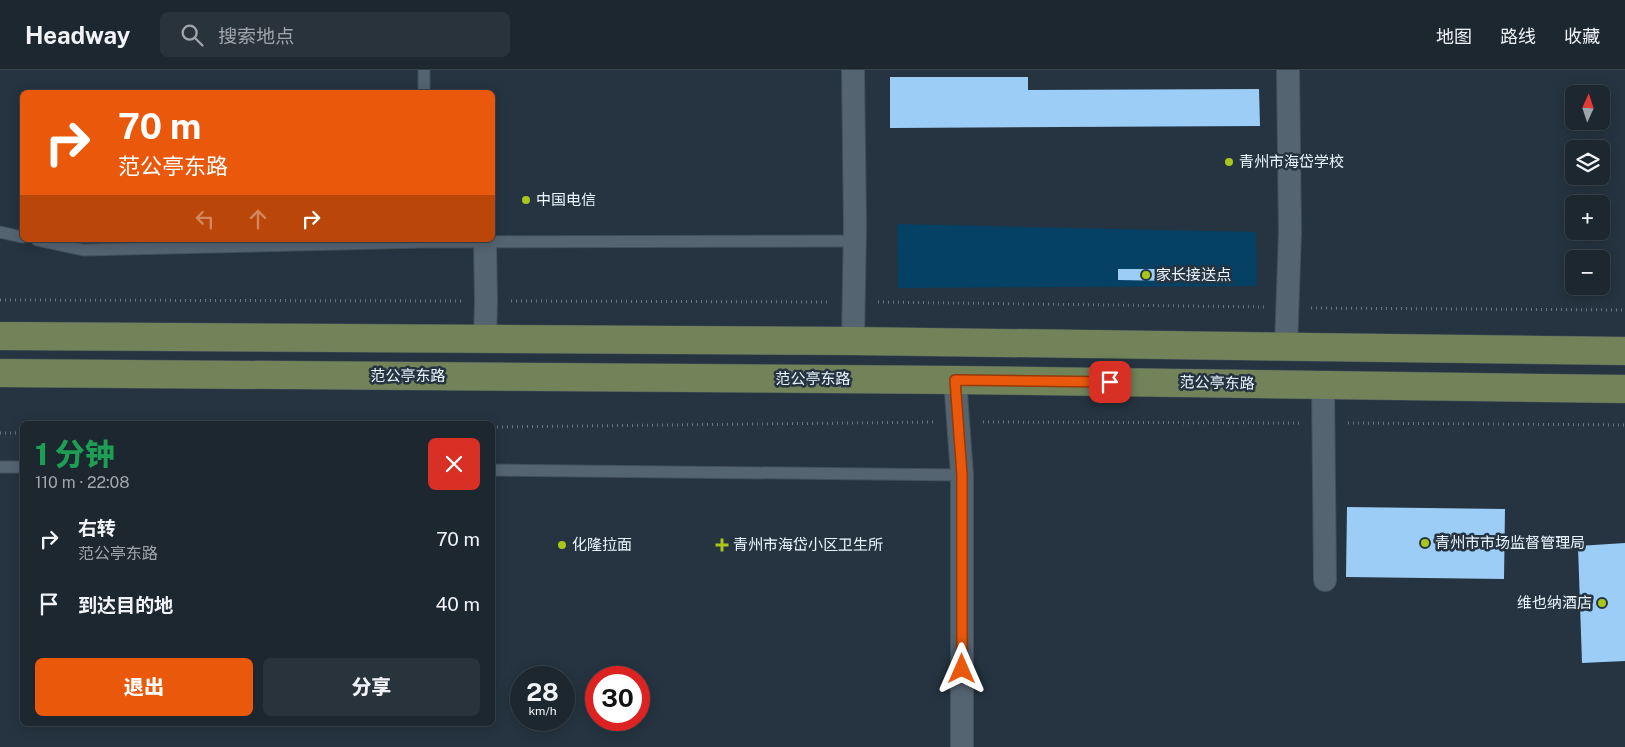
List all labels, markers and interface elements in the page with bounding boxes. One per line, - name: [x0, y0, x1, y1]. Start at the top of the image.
- search box: [160, 12, 510, 57]
- text: Headway: [25, 21, 130, 49]
- icon: search: [178, 21, 206, 49]
- text: 搜索地点: [218, 25, 294, 47]
- text: 地图: [1436, 26, 1472, 47]
- text: 路线: [1500, 26, 1536, 47]
- text: 收藏: [1564, 26, 1600, 47]
- north arrow: [1565, 85, 1610, 130]
- map controls: [1565, 85, 1610, 295]
- text: 70 m: [118, 106, 201, 147]
- icon: right: [35, 110, 100, 175]
- button: layers: [1565, 140, 1610, 185]
- text: 范公亭东路: [118, 153, 228, 179]
- place label: 青州市海岱学校: [1239, 153, 1344, 170]
- marker: 青州市海岱学校: [1223, 156, 1235, 168]
- place label: 中国电信: [536, 191, 596, 208]
- marker: 中国电信: [520, 194, 532, 206]
- button: +: [1565, 195, 1610, 240]
- icon: left: [191, 205, 219, 233]
- icon: ahead: [244, 205, 272, 233]
- icon: right: [297, 205, 325, 233]
- button: −: [1565, 250, 1610, 295]
- place label: 家长接送点: [1156, 266, 1231, 283]
- marker: 家长接送点: [1140, 269, 1152, 281]
- pin: [1089, 361, 1131, 403]
- street label: 范公亭东路: [370, 367, 446, 384]
- icon: arrive: [1096, 368, 1124, 396]
- street label: 范公亭东路: [775, 370, 851, 387]
- street label: 范公亭东路: [1179, 373, 1255, 392]
- text: 1 分钟: [35, 436, 115, 472]
- button: close: [428, 438, 480, 490]
- text: 110 m · 22:08: [35, 473, 130, 492]
- text: 右转: [78, 517, 116, 539]
- icon: right: [35, 525, 63, 553]
- text: 70 m: [436, 528, 480, 550]
- place label: 青州市市场监督管理局: [1435, 534, 1585, 551]
- place label: 化隆拉面: [572, 536, 632, 553]
- place label: 青州市海岱小区卫生所: [733, 536, 883, 553]
- marker: 青州市市场监督管理局: [1419, 537, 1431, 549]
- marker: 青州市海岱小区卫生所: [715, 538, 729, 552]
- marker: 化隆拉面: [556, 539, 568, 551]
- text: 范公亭东路: [78, 544, 158, 563]
- icon: arrive: [35, 590, 63, 618]
- text: 40 m: [435, 593, 480, 615]
- text: 到达目的地: [78, 594, 173, 616]
- place label: 维也纳酒店: [1517, 594, 1592, 611]
- marker: 维也纳酒店: [1596, 597, 1608, 609]
- position arrow: [935, 642, 987, 694]
- button: 退出: [35, 658, 253, 716]
- button: 分享: [263, 658, 480, 716]
- speed limit sign: 30: [585, 666, 650, 731]
- text: 28: [526, 677, 559, 707]
- text: km/h: [528, 704, 557, 718]

